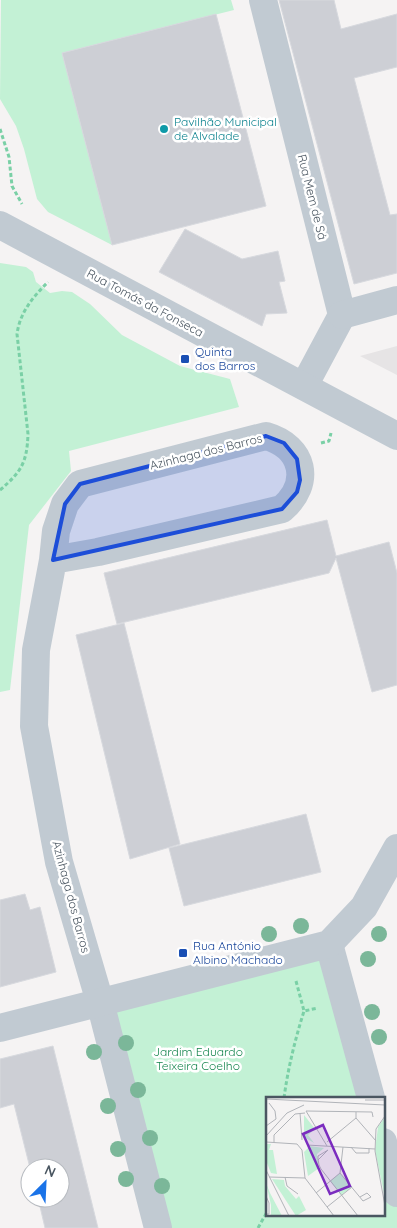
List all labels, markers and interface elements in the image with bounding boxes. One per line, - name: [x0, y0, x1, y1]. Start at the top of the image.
- place label: Pavilhão Municipal de Alvalade: [174, 114, 277, 143]
- marker: Pavilhão Municipal de Alvalade: [158, 123, 170, 135]
- street label: Rua Mem de Sá: [295, 153, 330, 241]
- street label: Rua Tomás da Fonseca: [84, 265, 206, 340]
- place label: Quinta dos Barros: [195, 344, 256, 373]
- marker: Quinta dos Barros: [179, 353, 191, 365]
- street label: Azinhaga dos Barros: [148, 430, 264, 473]
- street label: Azinhaga dos Barros: [49, 839, 94, 955]
- place label: Rua António Albino Machado: [193, 938, 283, 967]
- marker: Rua António Albino Machado: [177, 947, 189, 959]
- park label: Jardim Eduardo Teixeira Coelho: [153, 1044, 243, 1073]
- inset map: [266, 1097, 384, 1216]
- north arrow: [20, 1158, 70, 1208]
- text: N: [42, 1161, 59, 1181]

